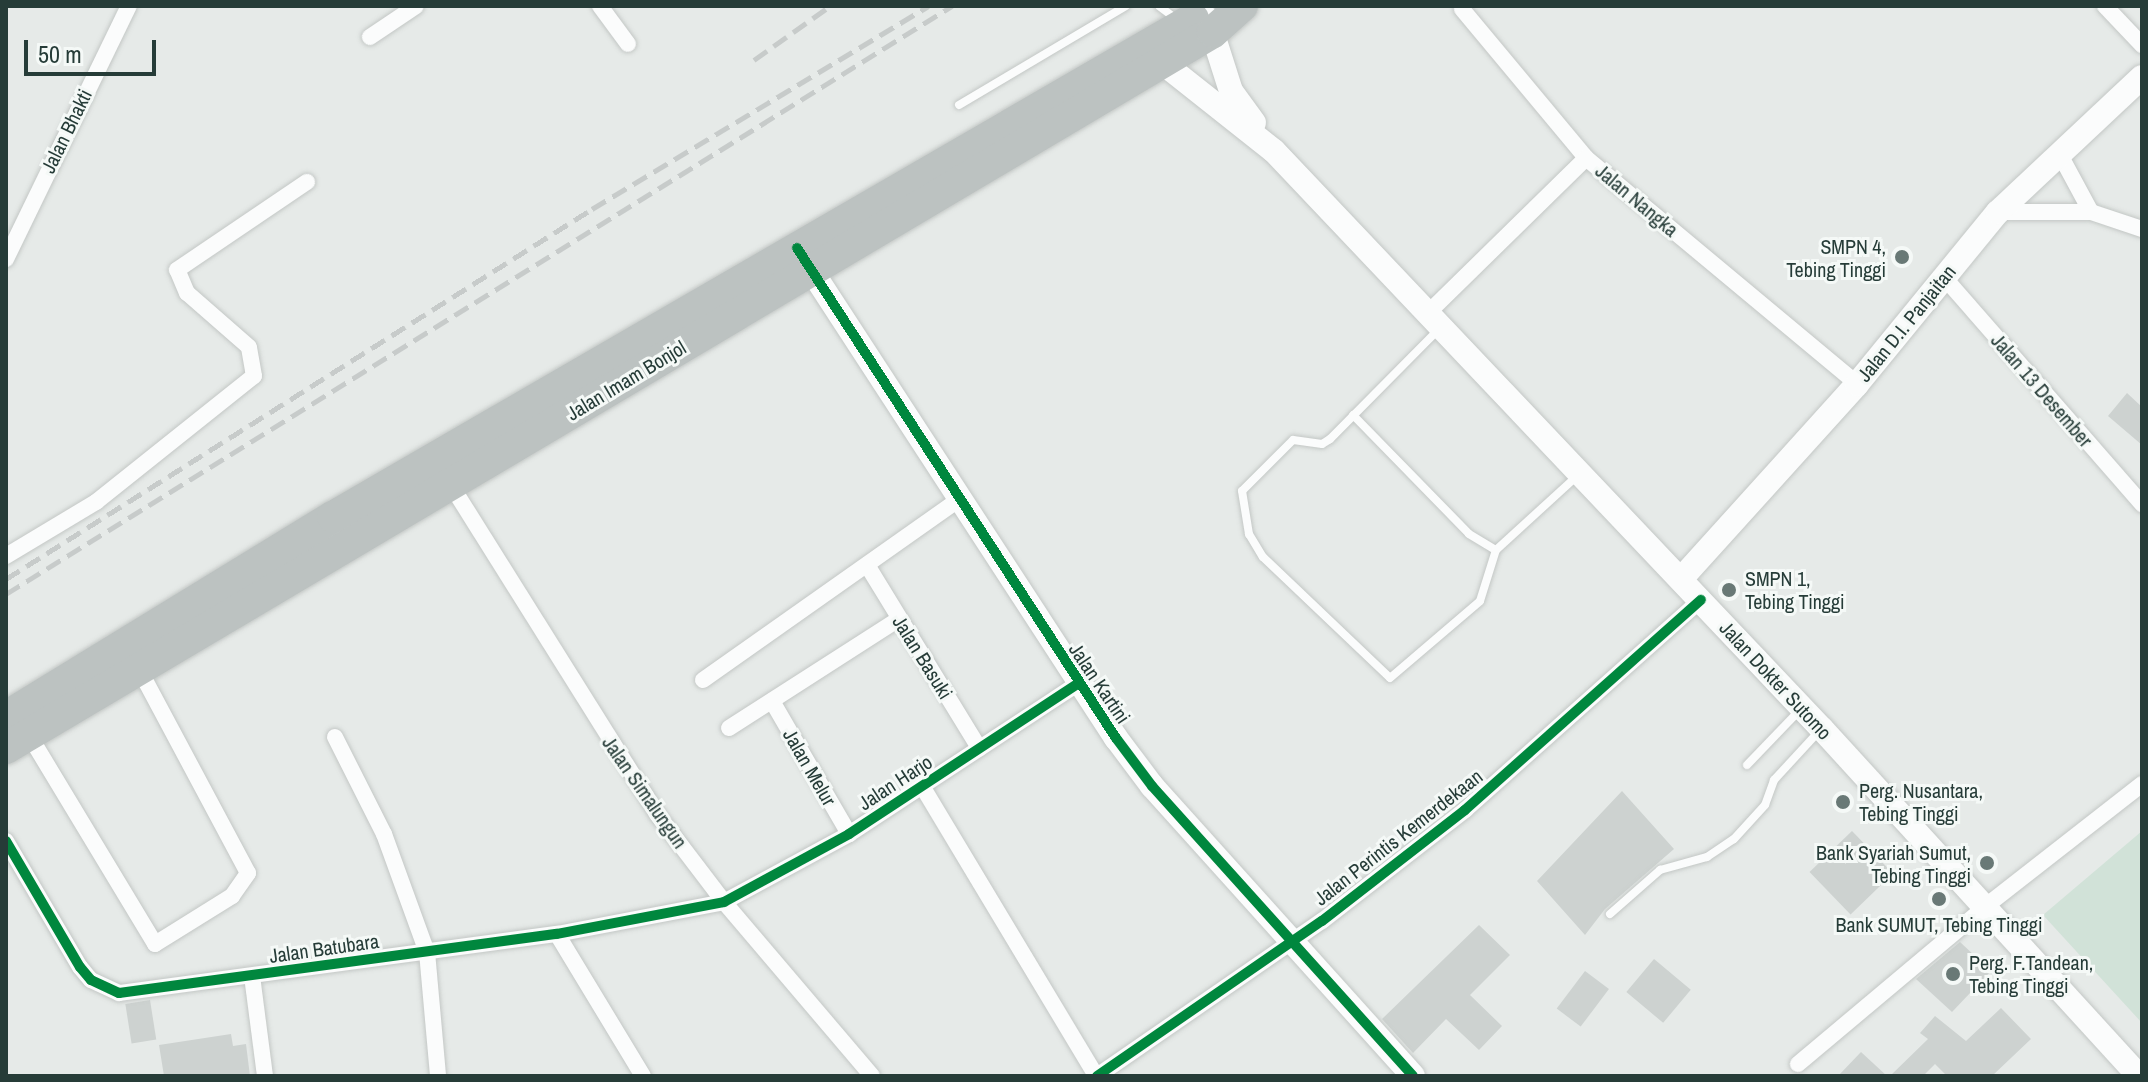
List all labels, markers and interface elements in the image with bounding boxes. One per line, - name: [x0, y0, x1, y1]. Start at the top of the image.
- scale bar: [28, 24, 160, 74]
- text: 50 m: [38, 38, 82, 70]
- street label: Jalan Bhakti: [35, 85, 97, 177]
- street label: Jalan Nangka: [1591, 159, 1683, 241]
- place label: SMPN 4, Tebing Tinggi: [1786, 234, 1886, 281]
- marker: SMPN 4, Tebing Tinggi: [1893, 248, 1911, 266]
- street label: Jalan D.I. Panjaitan: [1852, 260, 1960, 386]
- street label: Jalan 13 Desember: [1986, 328, 2098, 452]
- street label: Jalan Imam Bonjol: [562, 335, 690, 425]
- place label: SMPN 1, Tebing Tinggi: [1745, 566, 1845, 613]
- marker: SMPN 1, Tebing Tinggi: [1720, 581, 1738, 599]
- street label: Jalan Basuki: [888, 611, 958, 703]
- street label: Jalan Dokter Sutomo: [1715, 616, 1837, 744]
- street label: Jalan Kartini: [1064, 638, 1136, 728]
- street label: Jalan Melur: [778, 724, 842, 810]
- street label: Jalan Simalungun: [598, 731, 692, 853]
- street label: Jalan Harjo: [854, 749, 936, 815]
- street label: Jalan Perintis Kemerdekaan: [1309, 764, 1487, 910]
- place label: Perg. Nusantara, Tebing Tinggi: [1859, 778, 1983, 825]
- marker: Perg. Nusantara, Tebing Tinggi: [1834, 793, 1852, 811]
- place label: Bank Syariah Sumut, Tebing Tinggi: [1816, 840, 1971, 887]
- marker: Bank Syariah Sumut, Tebing Tinggi: [1978, 854, 1996, 872]
- marker: Bank SUMUT, Tebing Tinggi: [1930, 890, 1948, 908]
- place label: Bank SUMUT, Tebing Tinggi: [1835, 912, 2043, 936]
- street label: Jalan Batubara: [268, 928, 380, 968]
- place label: Perg. F.Tandean, Tebing Tinggi: [1969, 950, 2093, 997]
- marker: Perg. F.Tandean, Tebing Tinggi: [1944, 965, 1962, 983]

